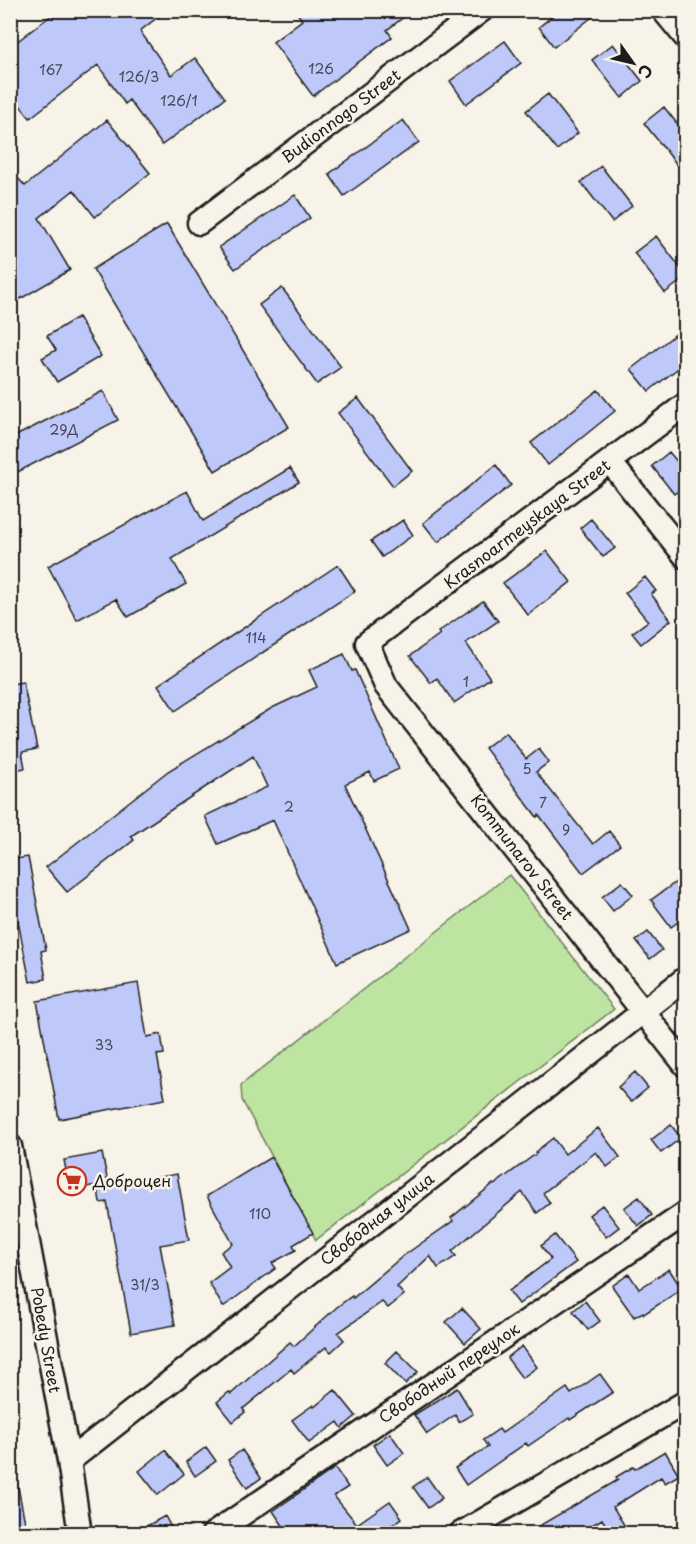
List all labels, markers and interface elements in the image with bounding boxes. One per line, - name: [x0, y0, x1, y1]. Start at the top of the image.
- north arrow: [603, 33, 663, 93]
- house number: 126: [308, 58, 334, 79]
- house number: 167: [39, 59, 63, 80]
- text: С: [633, 60, 660, 84]
- street label: Budionnogo Street: [276, 62, 405, 168]
- house number: 126/3: [119, 66, 159, 87]
- house number: 126/1: [160, 90, 198, 111]
- house number: 29Д: [50, 419, 78, 440]
- street label: Krasnoarmeyskaya Street: [438, 452, 615, 594]
- house number: 114: [246, 627, 267, 648]
- house number: 1: [463, 671, 469, 692]
- house number: 5: [522, 758, 532, 779]
- street label: Kommunarov Street: [466, 788, 580, 925]
- house number: 7: [539, 792, 547, 813]
- house number: 2: [284, 796, 294, 817]
- house number: 9: [562, 819, 570, 840]
- house number: 33: [95, 1034, 113, 1055]
- supermarket icon: Доброцен: [56, 1165, 88, 1197]
- street label: Свободная улица: [314, 1166, 438, 1270]
- place label: Доброцен: [92, 1168, 171, 1192]
- house number: 110: [249, 1203, 271, 1224]
- house number: 31/3: [130, 1274, 160, 1295]
- street label: Pobedy Street: [26, 1285, 68, 1395]
- street label: Свободный переулок: [373, 1316, 524, 1428]

